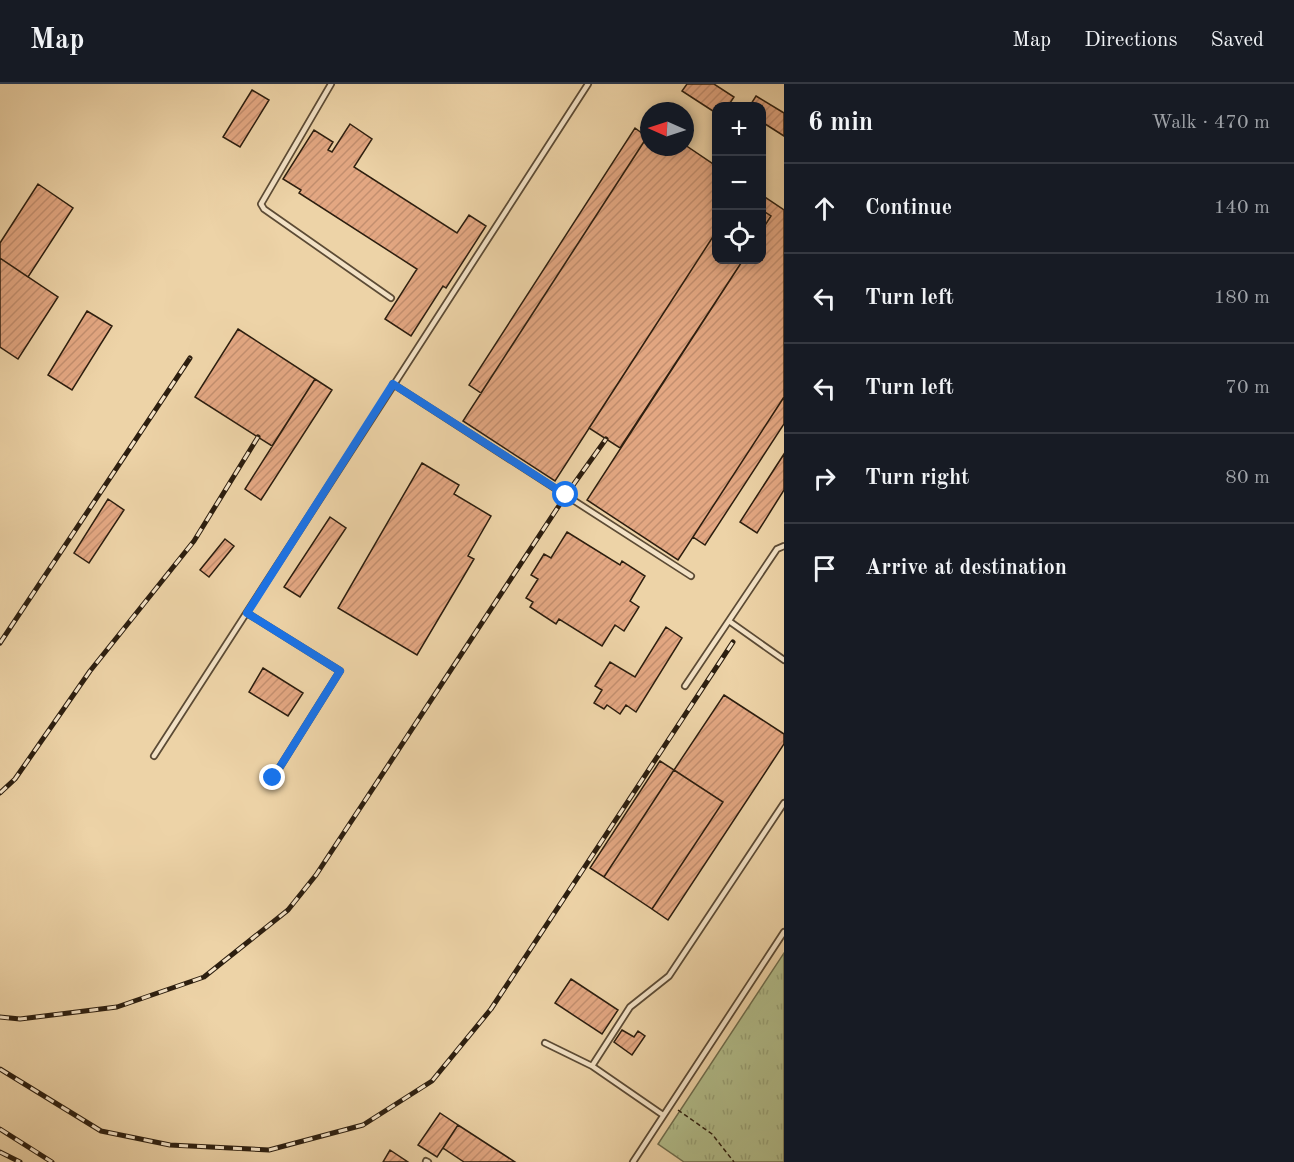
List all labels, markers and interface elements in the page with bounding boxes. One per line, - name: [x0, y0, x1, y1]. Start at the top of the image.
- text: Map: [30, 27, 84, 55]
- text: Map: [1012, 30, 1051, 51]
- text: Directions: [1084, 30, 1178, 51]
- text: Saved: [1211, 30, 1264, 51]
- north arrow: [640, 102, 694, 156]
- map controls: [712, 102, 766, 264]
- button: +: [712, 102, 766, 156]
- text: 6 min: [808, 110, 873, 136]
- text: Walk · 470 m: [1151, 113, 1270, 133]
- button: −: [712, 156, 766, 210]
- icon: ahead: [808, 192, 841, 225]
- text: Continue: [865, 197, 952, 219]
- text: 140 m: [1214, 198, 1270, 218]
- button: locate: [712, 210, 766, 264]
- icon: left: [808, 282, 841, 315]
- text: Turn left: [865, 287, 954, 309]
- text: 180 m: [1214, 288, 1270, 308]
- icon: left: [808, 372, 841, 405]
- text: Turn left: [865, 377, 954, 399]
- text: 70 m: [1225, 378, 1270, 398]
- icon: right: [808, 462, 841, 495]
- text: Turn right: [865, 467, 969, 489]
- text: 80 m: [1225, 468, 1270, 488]
- route start: [552, 481, 578, 507]
- icon: arrive: [808, 552, 841, 585]
- text: Arrive at destination: [865, 557, 1067, 579]
- route end: [259, 764, 285, 790]

